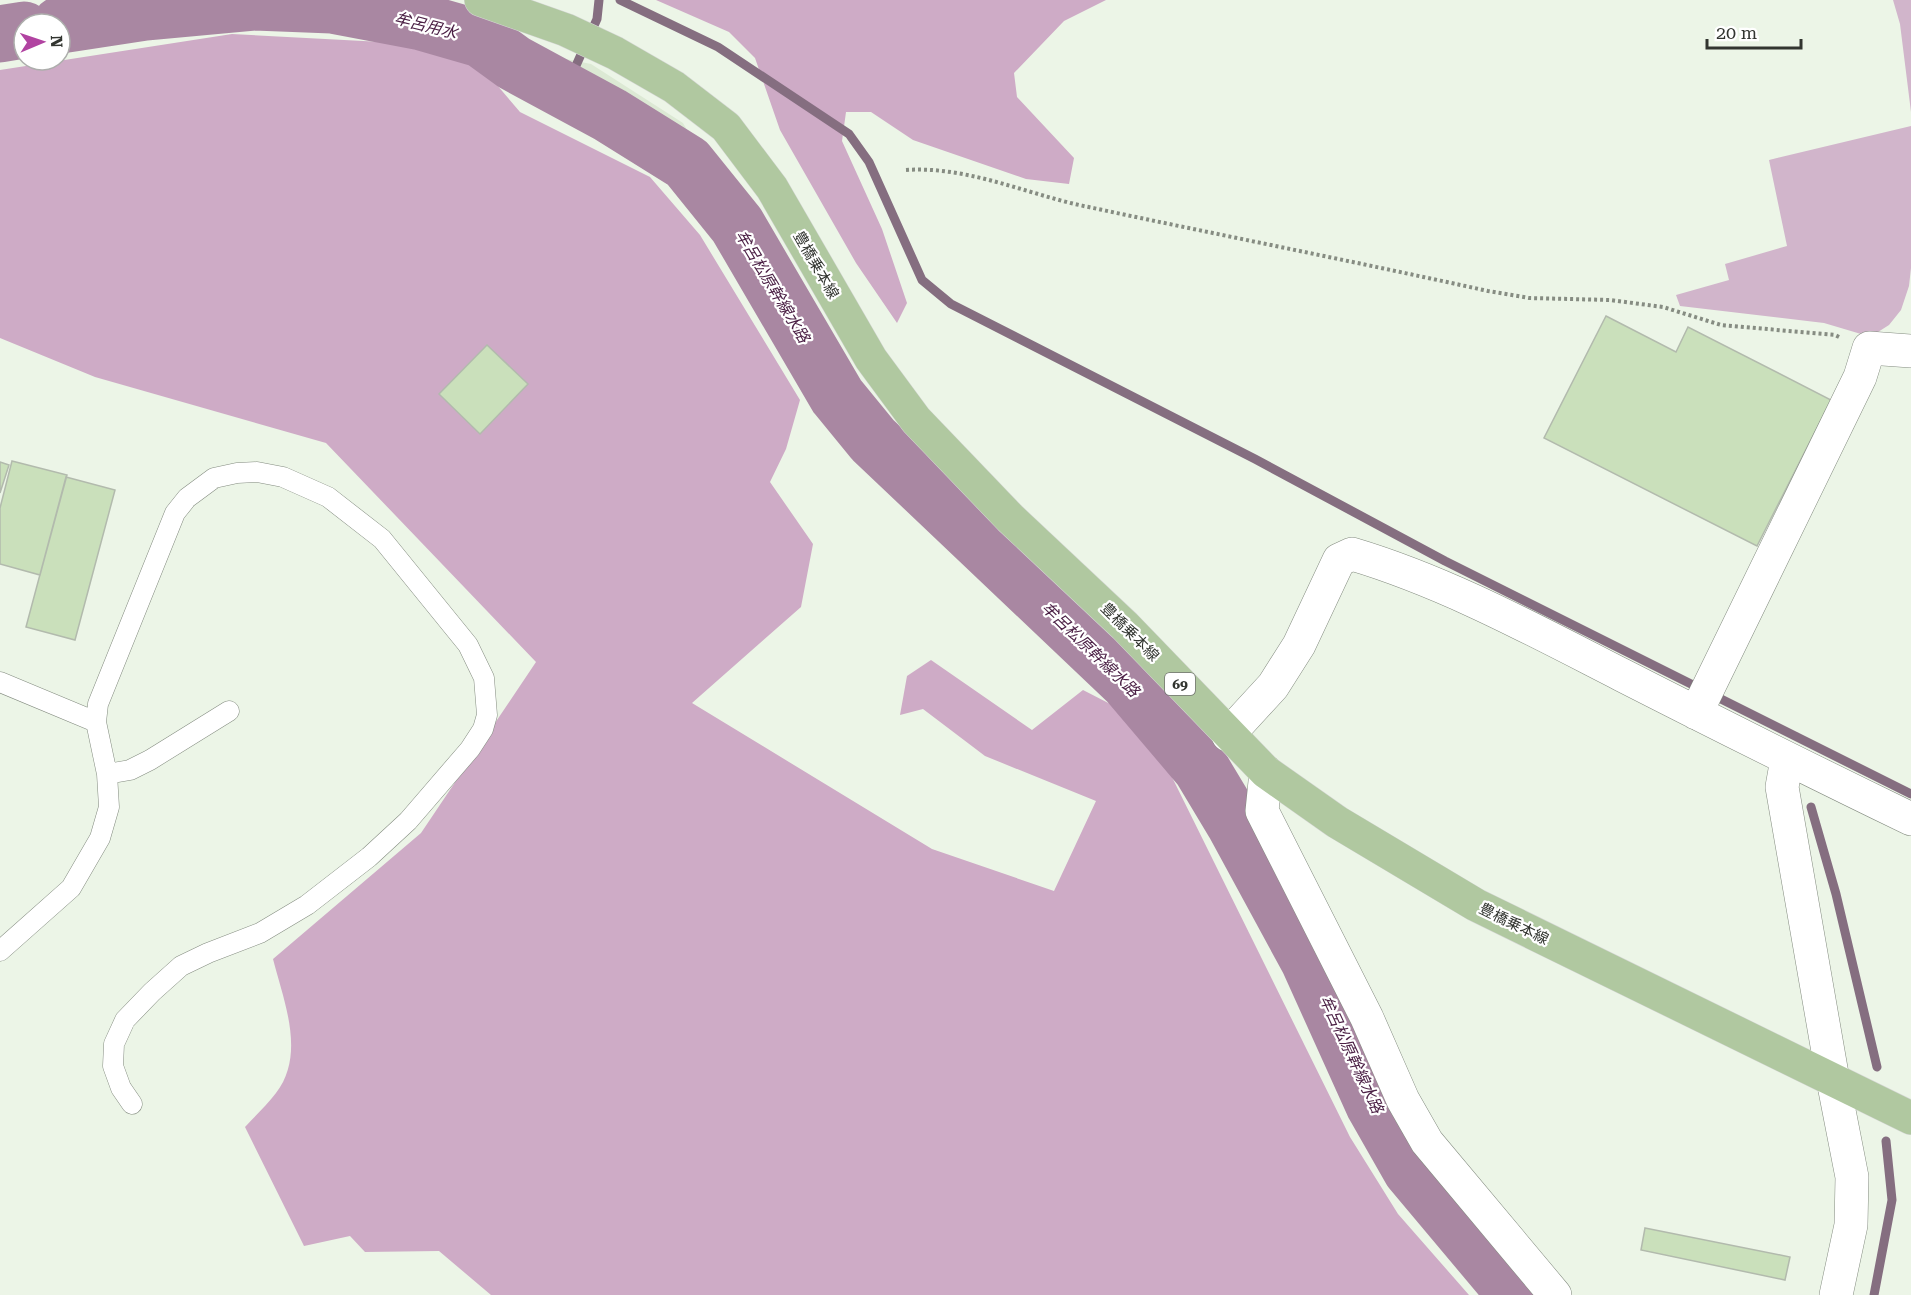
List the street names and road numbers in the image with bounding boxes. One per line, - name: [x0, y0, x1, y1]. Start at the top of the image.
- street label: 豊橋乗本線: [789, 228, 843, 302]
- street label: 豊橋乗本線: [1097, 599, 1163, 665]
- road number: 69: [1165, 673, 1195, 695]
- street label: 豊橋乗本線: [1476, 899, 1552, 949]

